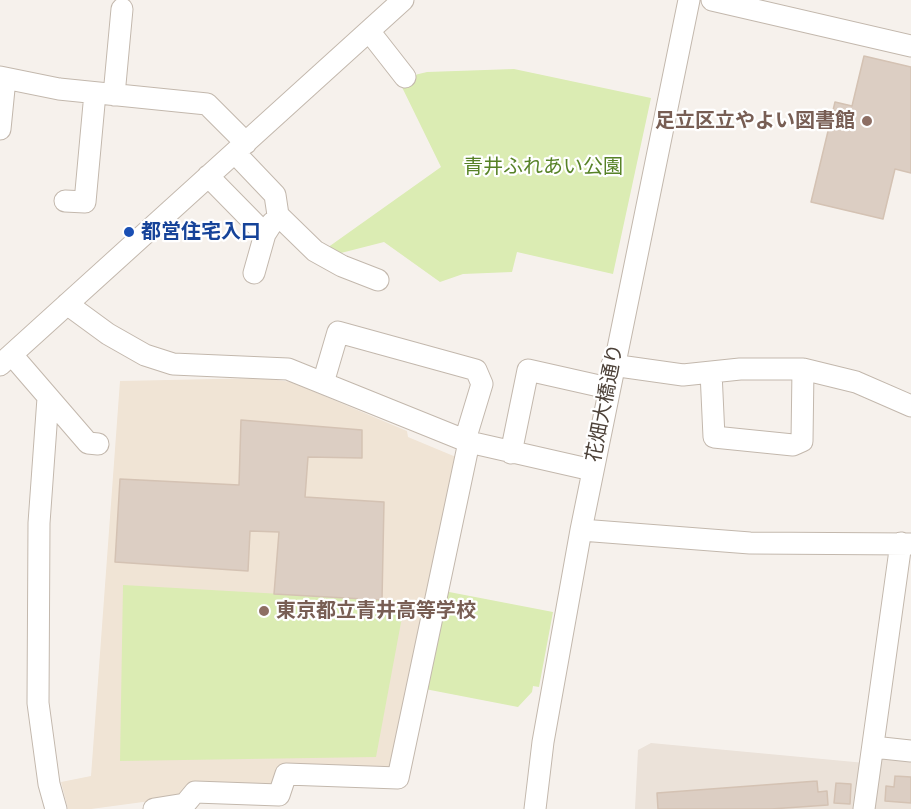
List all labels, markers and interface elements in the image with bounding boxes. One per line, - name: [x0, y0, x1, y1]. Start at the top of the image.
- place label: 足立区立やよい図書館: [655, 109, 855, 133]
- marker: 足立区立やよい図書館: [860, 114, 874, 128]
- park label: 青井ふれあい公園: [463, 155, 623, 179]
- place label: 都営住宅入口: [141, 220, 261, 244]
- marker: 都営住宅入口: [122, 225, 136, 239]
- street label: 花畑大橋通り: [582, 342, 628, 464]
- place label: 東京都立青井高等学校: [276, 599, 476, 623]
- marker: 東京都立青井高等学校: [257, 604, 271, 618]

